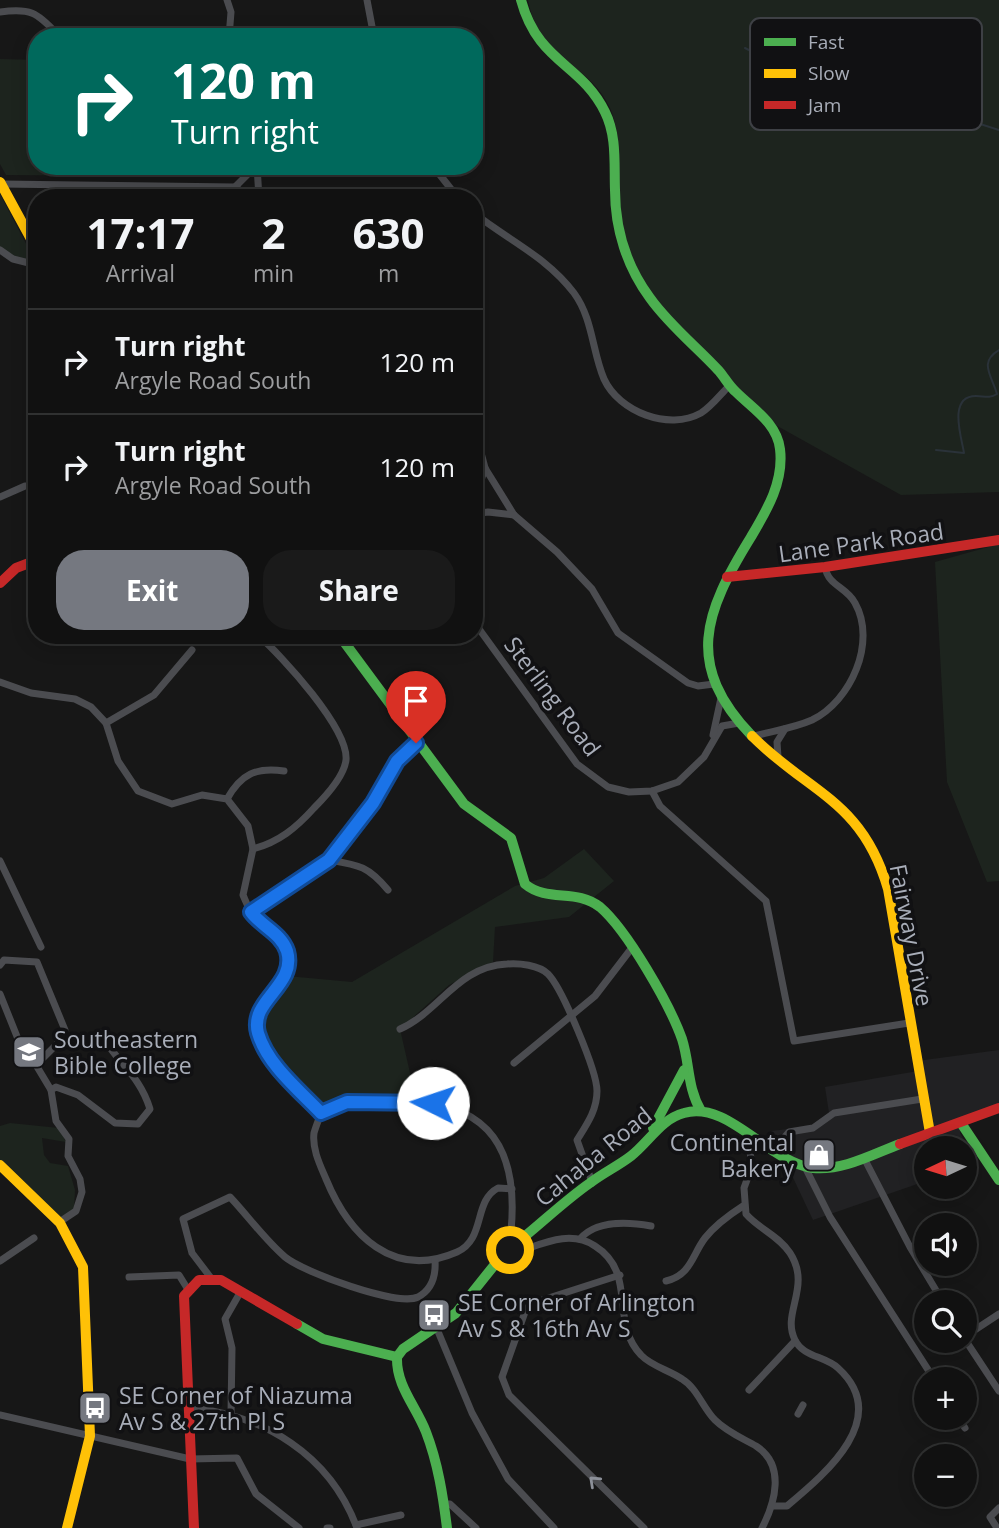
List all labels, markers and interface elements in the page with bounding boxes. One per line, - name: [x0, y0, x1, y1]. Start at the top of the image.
- legend: [750, 18, 982, 130]
- text: Fast: [808, 29, 844, 55]
- text: 120 m: [171, 47, 316, 113]
- icon: right: [56, 56, 147, 147]
- text: Slow: [808, 60, 850, 86]
- text: Jam: [806, 92, 841, 118]
- text: Turn right: [171, 110, 319, 153]
- text: 17:17: [86, 204, 194, 261]
- text: 2: [261, 204, 286, 261]
- text: 630: [353, 204, 425, 261]
- text: Arrival: [106, 257, 175, 289]
- text: min: [253, 257, 294, 289]
- text: m: [378, 257, 399, 289]
- text: Turn right: [115, 328, 246, 364]
- icon: right: [56, 343, 94, 381]
- text: 120 m: [380, 344, 455, 380]
- text: Argyle Road South: [115, 364, 311, 396]
- text: Turn right: [115, 433, 246, 469]
- icon: right: [56, 448, 94, 486]
- text: 120 m: [380, 449, 455, 485]
- text: Argyle Road South: [115, 469, 311, 501]
- street label: Lane Park Road: [776, 515, 946, 569]
- button: Exit: [56, 550, 249, 630]
- button: Share: [263, 550, 455, 630]
- street label: Sterling Road: [497, 630, 609, 762]
- pin: [386, 671, 446, 743]
- icon: arrive: [397, 682, 435, 720]
- street label: Fairway Drive: [883, 861, 941, 1009]
- place label: Southeastern Bible College: [54, 1023, 198, 1081]
- school or university icon: Southeastern Bible College: [10, 1033, 48, 1071]
- position arrow: [396, 1066, 470, 1140]
- street label: Cahaba Road: [528, 1099, 658, 1213]
- place label: Continental Bakery: [670, 1126, 794, 1184]
- shop icon: Continental Bakery: [800, 1136, 838, 1174]
- north arrow: [914, 1136, 976, 1199]
- map controls: [914, 1136, 977, 1507]
- button: sound: [914, 1213, 977, 1276]
- place label: SE Corner of Arlington Av S & 16th Av S: [458, 1286, 695, 1344]
- button: search: [914, 1290, 977, 1353]
- bus stop icon: SE Corner of Arlington Av S & 16th Av S: [415, 1296, 453, 1334]
- button: +: [914, 1367, 977, 1430]
- place label: SE Corner of Niazuma Av S & 27th Pl S: [119, 1379, 353, 1437]
- bus stop icon: SE Corner of Niazuma Av S & 27th Pl S: [76, 1389, 114, 1427]
- button: −: [914, 1444, 977, 1507]
- one-way arrow: [589, 1477, 602, 1490]

